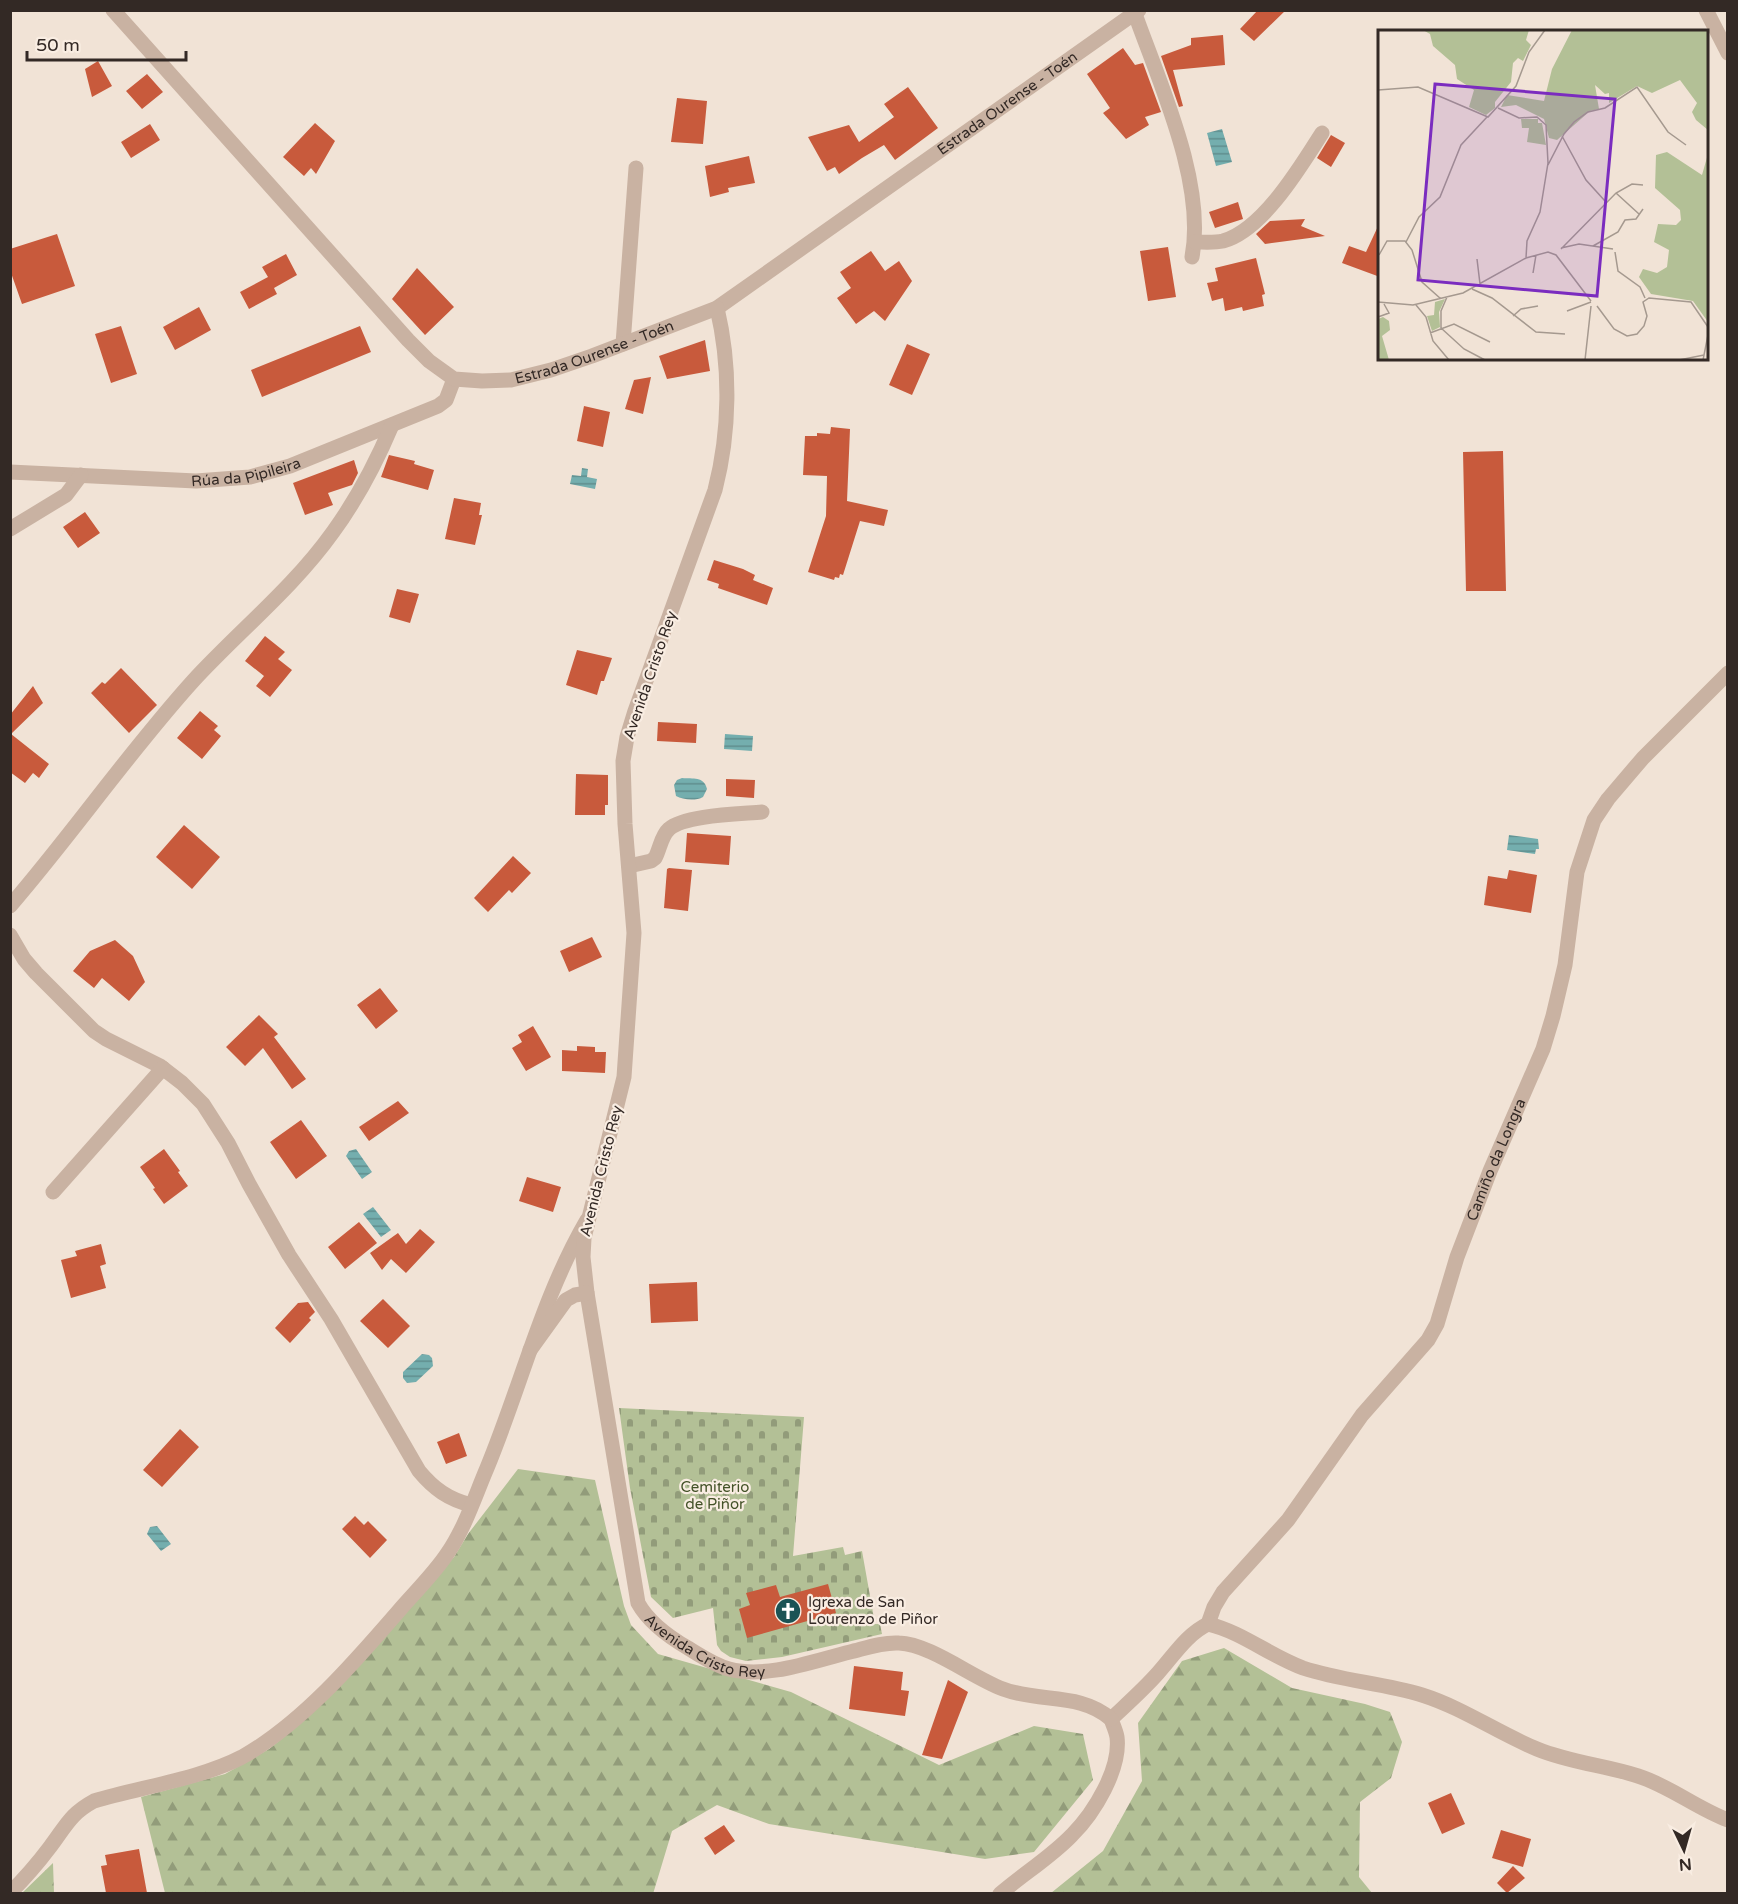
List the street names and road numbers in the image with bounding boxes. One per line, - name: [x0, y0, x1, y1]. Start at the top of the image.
- street label: Estrada Ourense - Toén: [934, 47, 1081, 159]
- street label: Estrada Ourense - Toén: [513, 316, 676, 388]
- street label: Rúa da Pipileira: [191, 454, 303, 490]
- street label: Avenida Cristo Rey: [620, 609, 680, 741]
- street label: Camiño da Longra: [1463, 1096, 1529, 1223]
- street label: Avenida Cristo Rey: [576, 1104, 626, 1238]
- street label: Avenida Cristo Rey: [641, 1610, 766, 1681]

